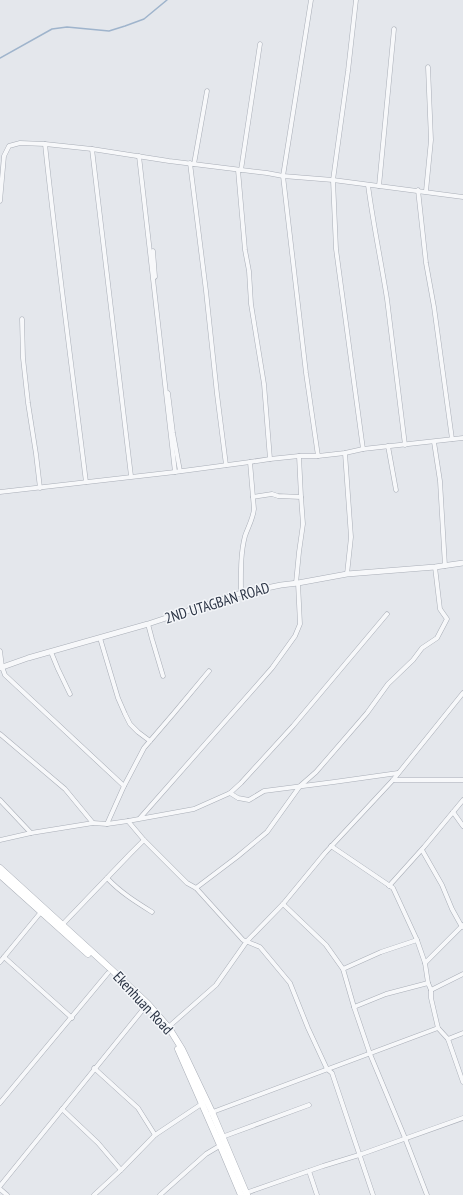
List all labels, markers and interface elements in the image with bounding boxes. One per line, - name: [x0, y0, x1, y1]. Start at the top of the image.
- street label: 2ND UTAGBAN ROAD: [162, 577, 272, 628]
- street label: Ekenhuan Road: [109, 967, 177, 1038]

